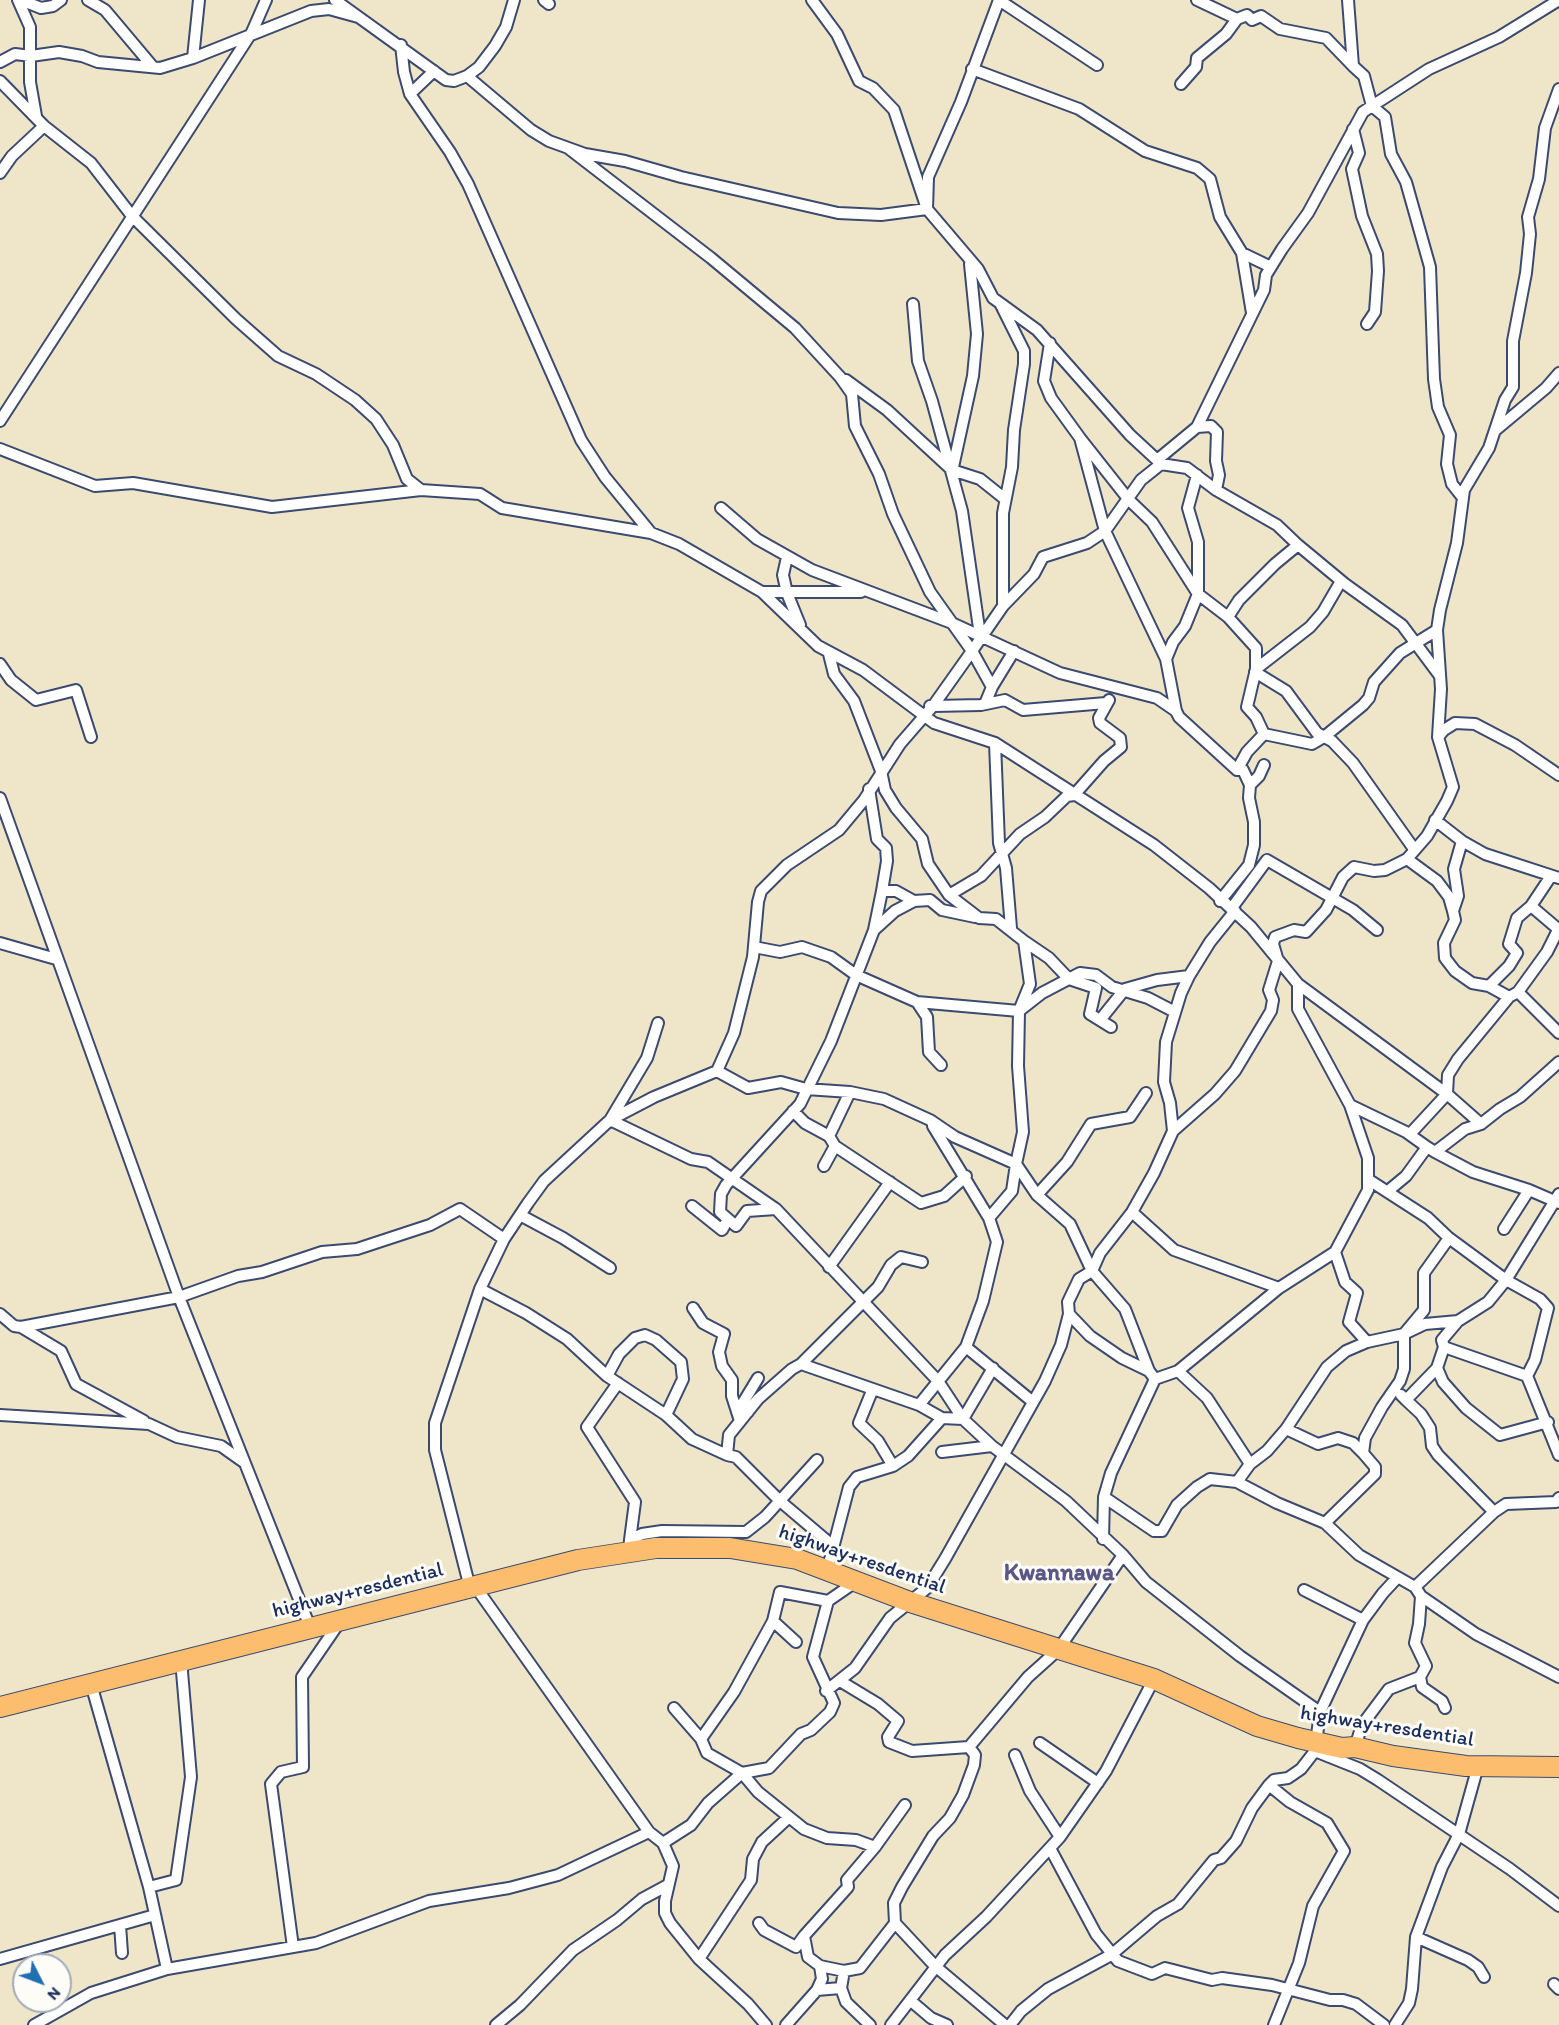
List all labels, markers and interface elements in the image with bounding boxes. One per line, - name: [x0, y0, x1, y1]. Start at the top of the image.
- street label: highway+resdential: [775, 1520, 949, 1600]
- street label: highway+resdential: [270, 1558, 446, 1624]
- district label: Kwannawa: [1004, 1560, 1114, 1588]
- street label: highway+resdential: [1298, 1701, 1476, 1753]
- north arrow: [12, 1953, 72, 2013]
- text: N: [44, 1984, 65, 2004]

